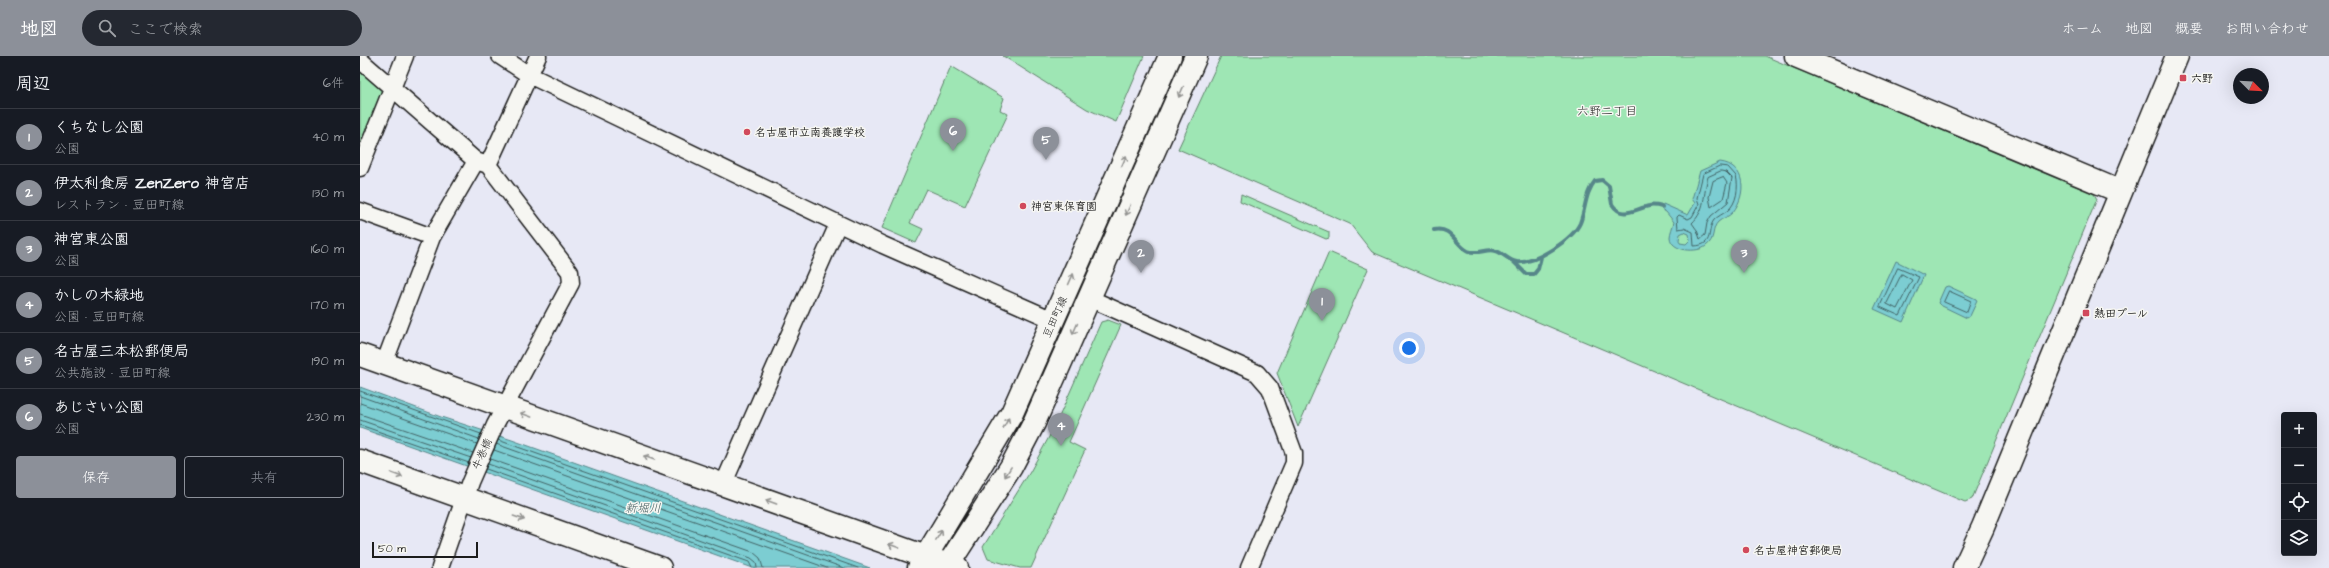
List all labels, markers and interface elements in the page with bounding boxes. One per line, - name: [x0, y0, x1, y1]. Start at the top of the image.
- search box: [82, 10, 362, 46]
- text: 地図: [20, 16, 58, 43]
- icon: search: [96, 17, 118, 39]
- text: ここで検索: [128, 19, 203, 40]
- text: ホーム: [2062, 19, 2103, 39]
- text: 地図: [2125, 19, 2153, 39]
- text: 概要: [2175, 19, 2203, 39]
- text: お問い合わせ: [2225, 19, 2309, 39]
- north arrow: [2233, 68, 2269, 104]
- place label: 六野: [2191, 71, 2213, 86]
- text: 周辺: [16, 72, 50, 96]
- marker: 六野: [2178, 73, 2188, 83]
- text: 6件: [323, 74, 344, 92]
- one-way arrow: [1176, 85, 1184, 97]
- district label: 六野二丁目: [1577, 103, 1637, 120]
- text: くちなし公園: [54, 117, 144, 138]
- pin: 6: [940, 118, 966, 151]
- place label: 名古屋市立南養護学校: [755, 125, 865, 140]
- marker: 名古屋市立南養護学校: [742, 127, 752, 137]
- pin: 5: [1033, 127, 1059, 160]
- text: 1: [28, 128, 30, 146]
- text: 40 m: [312, 128, 344, 146]
- text: 公園: [54, 140, 80, 158]
- one-way arrow: [1121, 155, 1128, 167]
- text: 伊太利食房 ZenZero 神宮店: [54, 173, 250, 194]
- text: 2: [25, 184, 33, 202]
- text: 130 m: [312, 184, 344, 202]
- text: レストラン · 豆田町線: [54, 196, 184, 214]
- place label: 神宮東保育園: [1031, 199, 1097, 214]
- marker: 神宮東保育園: [1018, 201, 1028, 211]
- one-way arrow: [1124, 204, 1131, 216]
- text: 神宮東公園: [54, 229, 129, 250]
- text: 3: [26, 240, 32, 258]
- text: 160 m: [311, 240, 344, 258]
- pin: 2: [1128, 240, 1154, 273]
- pin: 3: [1731, 240, 1757, 273]
- text: 公園: [54, 252, 80, 270]
- one-way arrow: [1068, 274, 1076, 286]
- text: かしの木緑地: [54, 285, 144, 306]
- pin: 1: [1309, 288, 1335, 321]
- street label: 豆田町線: [1039, 294, 1071, 340]
- text: 4: [25, 296, 33, 314]
- text: 170 m: [311, 296, 344, 314]
- place label: 熱田プール: [2094, 306, 2148, 321]
- text: 公園 · 豆田町線: [54, 308, 144, 326]
- marker: 熱田プール: [2081, 308, 2091, 318]
- one-way arrow: [1071, 323, 1078, 335]
- your location: [1399, 338, 1419, 358]
- text: 名古屋三本松郵便局: [54, 341, 189, 362]
- text: 5: [24, 352, 34, 370]
- text: 190 m: [311, 352, 344, 370]
- text: 公共施設 · 豆田町線: [54, 364, 170, 382]
- text: あじさい公園: [54, 397, 144, 418]
- text: 6: [25, 408, 33, 426]
- text: 230 m: [306, 408, 344, 426]
- one-way arrow: [521, 410, 533, 418]
- map controls: [2281, 412, 2317, 556]
- button: +: [2281, 412, 2317, 448]
- pin: 4: [1048, 413, 1074, 446]
- one-way arrow: [1003, 417, 1011, 429]
- text: 公園: [54, 420, 80, 438]
- street label: 牛巻橋: [468, 436, 496, 472]
- button: −: [2281, 448, 2317, 484]
- one-way arrow: [643, 454, 655, 462]
- button: 保存: [16, 456, 176, 498]
- button: 共有: [184, 456, 344, 498]
- one-way arrow: [1003, 466, 1011, 478]
- one-way arrow: [390, 471, 402, 479]
- button: locate: [2281, 484, 2317, 520]
- one-way arrow: [765, 498, 778, 505]
- water label: 新堀川: [625, 500, 661, 517]
- one-way arrow: [513, 515, 525, 523]
- button: layers: [2281, 520, 2317, 556]
- one-way arrow: [936, 529, 944, 541]
- scale bar: [372, 540, 478, 559]
- text: 50 m: [378, 541, 406, 556]
- one-way arrow: [887, 542, 900, 549]
- place label: 名古屋神宮郵便局: [1754, 543, 1842, 558]
- marker: 名古屋神宮郵便局: [1741, 545, 1751, 555]

